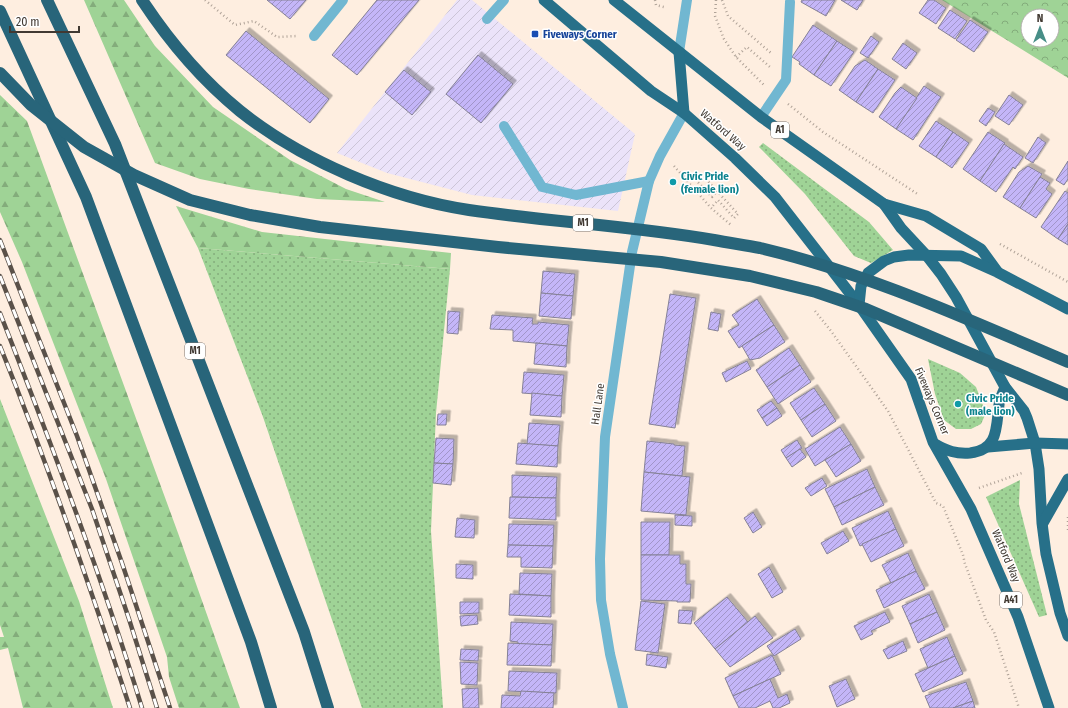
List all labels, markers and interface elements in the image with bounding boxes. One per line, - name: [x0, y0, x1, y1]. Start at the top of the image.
- scale bar: [10, 8, 79, 34]
- north arrow: [1020, 8, 1060, 48]
- text: N: [1037, 12, 1043, 25]
- text: 20 m: [16, 15, 40, 29]
- place label: Fiveways Corner: [543, 28, 618, 41]
- marker: Fiveways Corner: [530, 29, 540, 39]
- street label: Watford Way: [698, 107, 748, 153]
- road number: A1: [771, 122, 789, 138]
- place label: Civic Pride (female lion): [681, 170, 739, 196]
- marker: Civic Pride (female lion): [668, 177, 678, 187]
- road number: M1: [573, 215, 593, 231]
- road number: M1: [185, 343, 205, 359]
- street label: Fiveways Corner: [912, 365, 952, 437]
- street label: Hall Lane: [589, 382, 607, 426]
- place label: Civic Pride (male lion): [966, 392, 1015, 418]
- marker: Civic Pride (male lion): [953, 399, 963, 409]
- street label: Watford Way: [989, 528, 1023, 584]
- road number: A41: [1000, 592, 1022, 608]

